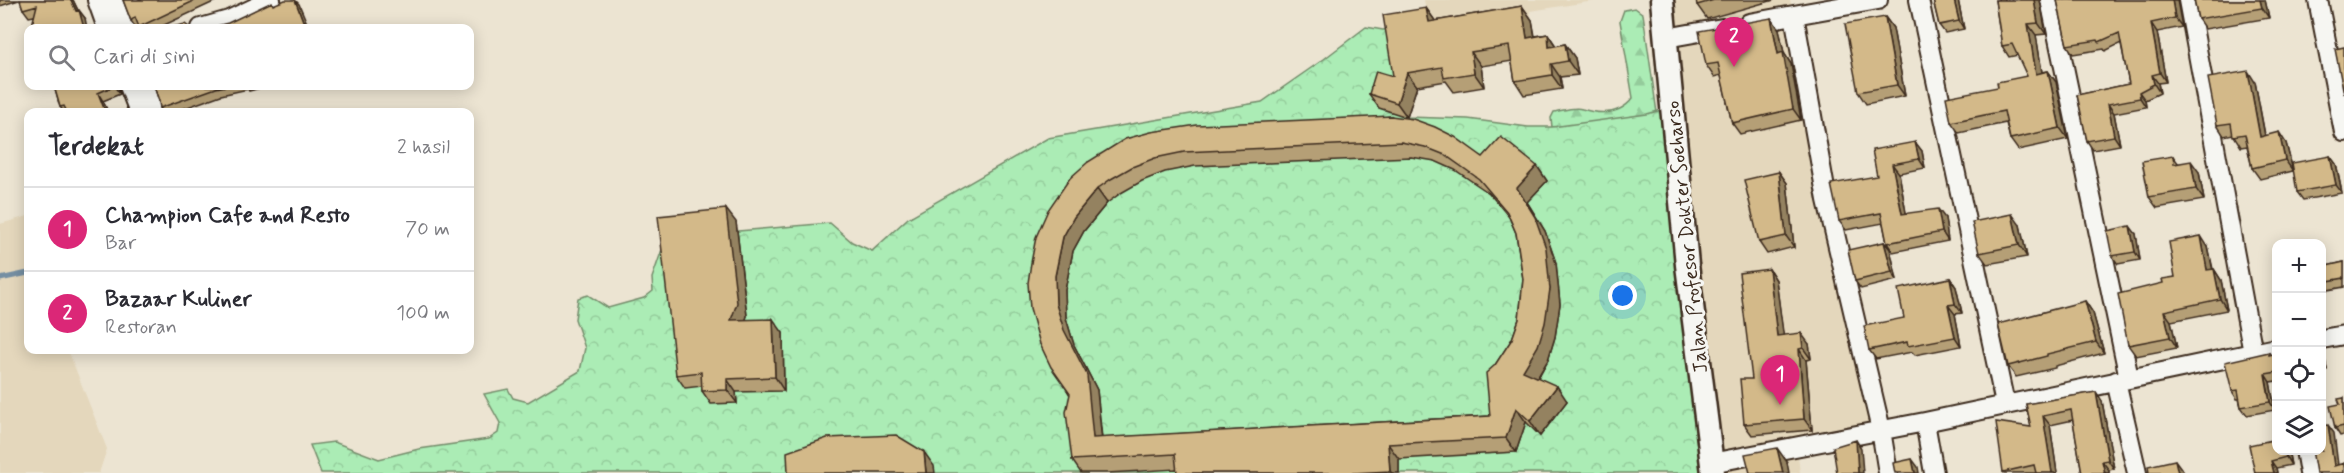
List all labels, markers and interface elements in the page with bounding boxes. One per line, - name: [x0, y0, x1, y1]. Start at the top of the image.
- pin: 2: [1714, 17, 1754, 67]
- search box: [24, 24, 474, 90]
- icon: search: [45, 41, 78, 74]
- text: Cari di sini: [93, 43, 195, 71]
- street label: Jalan Profesor Dokter Soeharso: [1660, 99, 1715, 374]
- text: Terdekat: [48, 130, 144, 164]
- text: 2 hasil: [397, 134, 450, 161]
- text: Champion Cafe and Resto: [105, 202, 350, 230]
- text: 1: [63, 216, 72, 243]
- text: 70 m: [405, 216, 450, 243]
- text: Bar: [105, 230, 136, 257]
- map controls: [2272, 239, 2326, 455]
- button: +: [2272, 239, 2326, 293]
- your location: [1608, 281, 1637, 310]
- text: Bazaar Kuliner: [105, 286, 252, 314]
- button: −: [2272, 293, 2326, 347]
- text: 2: [63, 300, 72, 327]
- text: 100 m: [396, 300, 450, 327]
- text: Restoran: [105, 314, 177, 341]
- button: locate: [2272, 347, 2326, 401]
- pin: 1: [1760, 356, 1800, 405]
- button: layers: [2272, 401, 2326, 455]

